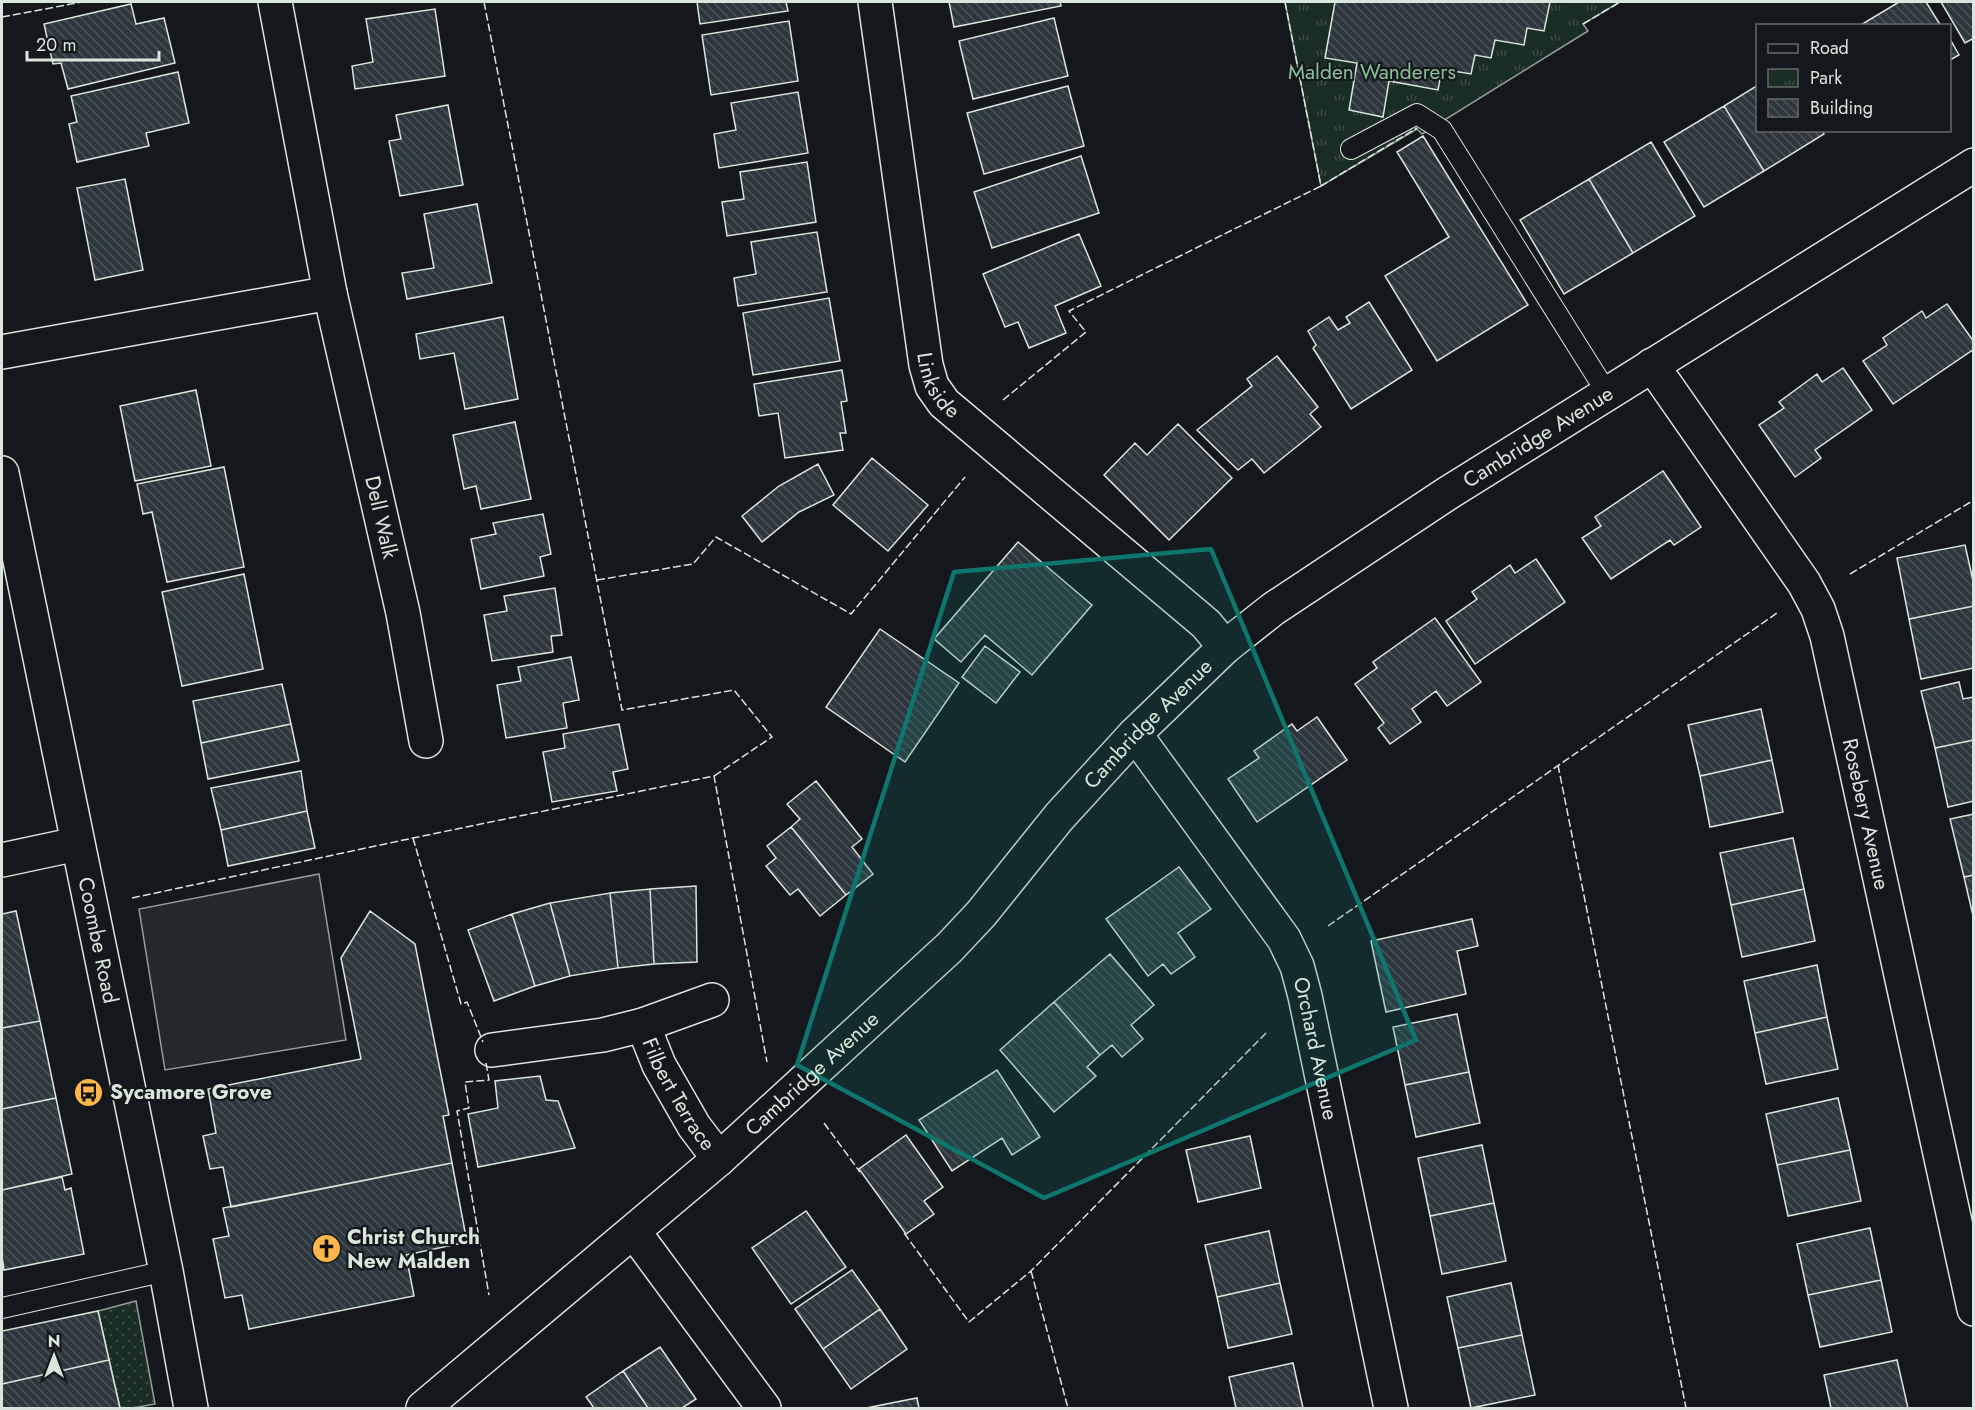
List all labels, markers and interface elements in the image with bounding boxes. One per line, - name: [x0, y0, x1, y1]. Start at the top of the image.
- scale bar: [27, 24, 159, 62]
- legend: [1756, 24, 1951, 132]
- text: 20 m: [36, 32, 76, 58]
- text: Road: [1810, 35, 1849, 61]
- park label: Malden Wanderers: [1288, 57, 1456, 87]
- text: Park: [1810, 65, 1842, 91]
- text: Building: [1810, 95, 1873, 121]
- street label: Linkside: [909, 350, 967, 425]
- street label: Cambridge Avenue: [1457, 379, 1619, 495]
- street label: Dell Walk: [357, 473, 405, 562]
- street label: Cambridge Avenue: [1077, 652, 1219, 796]
- street label: Rosebery Avenue: [1835, 736, 1897, 893]
- street label: Coombe Road: [70, 874, 126, 1006]
- street label: Orchard Avenue: [1286, 974, 1346, 1123]
- street label: Cambridge Avenue: [738, 1004, 886, 1143]
- street label: Filbert Terrace: [635, 1033, 723, 1157]
- bus stop icon: Sycamore Grove: [73, 1076, 105, 1108]
- place label: Sycamore Grove: [110, 1077, 272, 1107]
- place label: Christ Church New Malden: [347, 1222, 480, 1276]
- church icon: Christ Church New Malden: [310, 1233, 342, 1265]
- north arrow: [24, 1326, 84, 1386]
- text: N: [48, 1330, 60, 1353]

